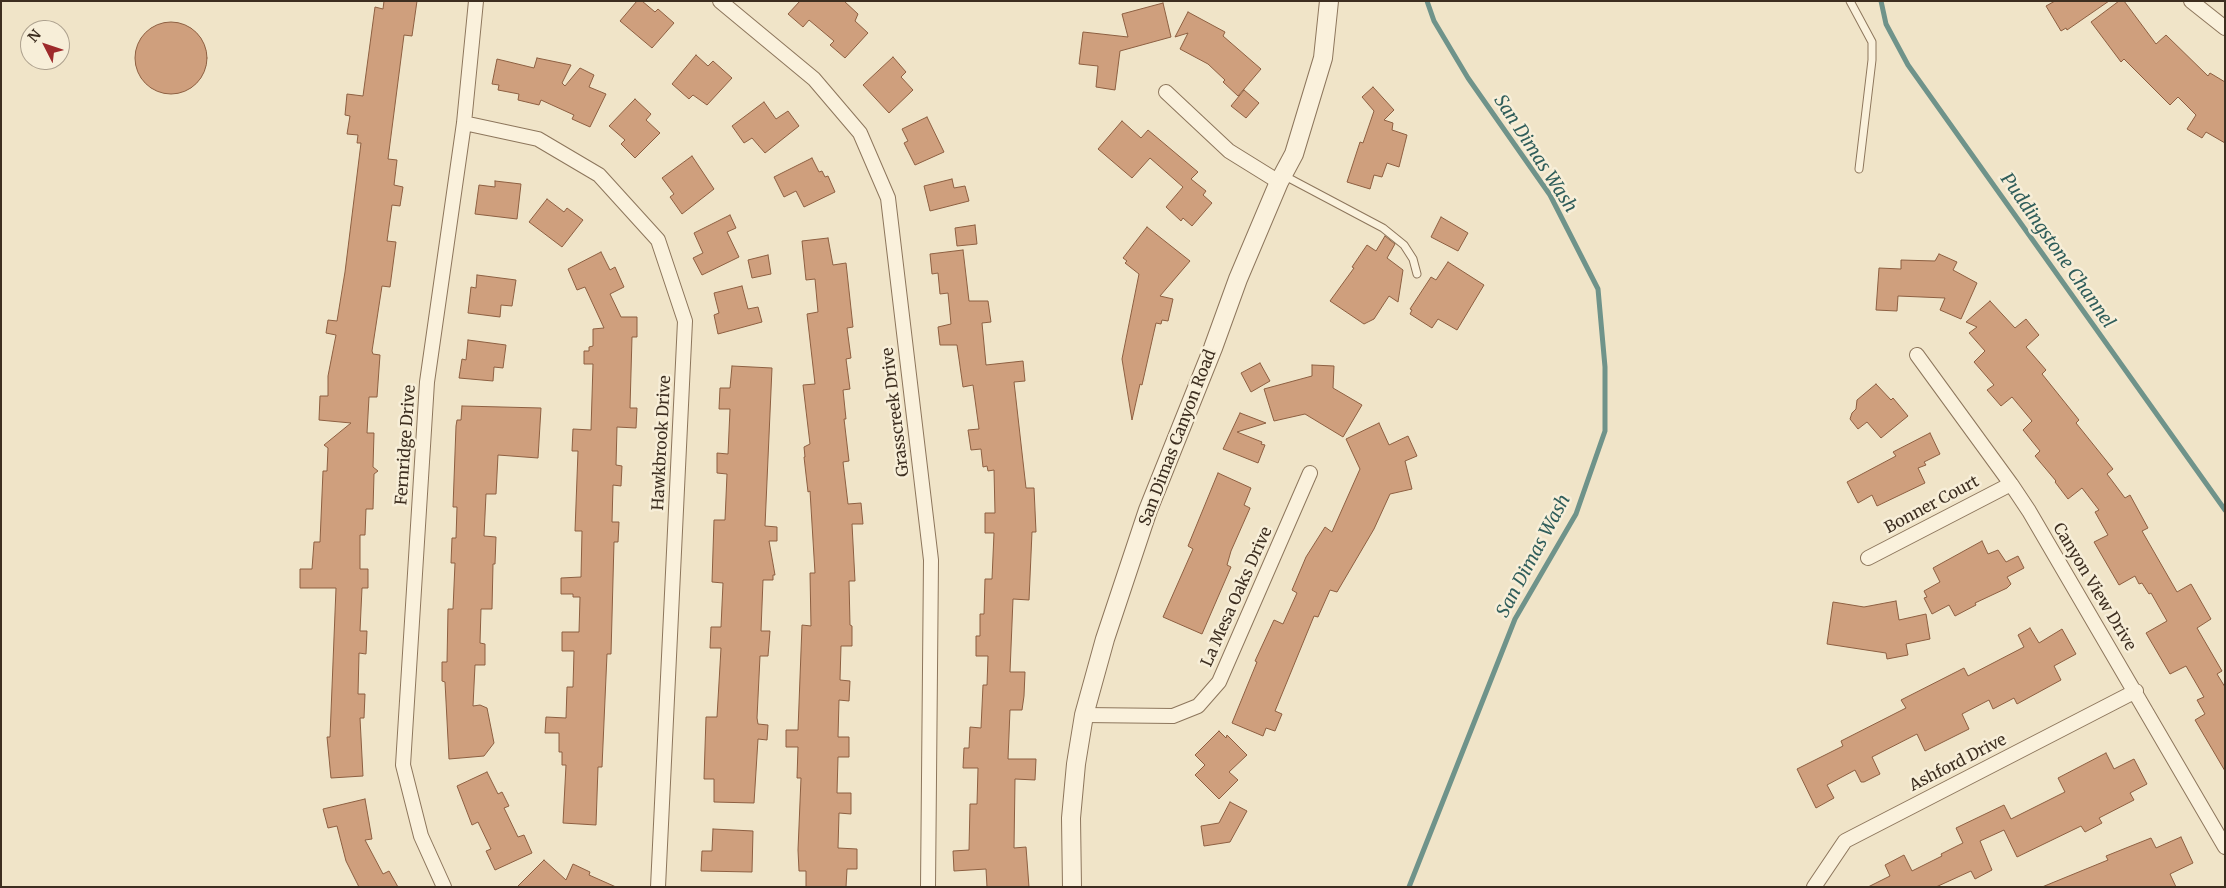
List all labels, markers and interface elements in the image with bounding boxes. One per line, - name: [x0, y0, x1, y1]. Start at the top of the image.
- north arrow: [20, 20, 70, 70]
- text: N: [24, 26, 45, 46]
- water label: San Dimas Wash: [1489, 91, 1581, 217]
- water label: Puddingstone Channel: [1995, 169, 2119, 333]
- street label: Grasscreek Drive: [879, 346, 913, 478]
- street label: San Dimas Canyon Road: [1136, 347, 1220, 529]
- street label: Hawkbrook Drive: [649, 375, 675, 511]
- street label: Fernridge Drive: [392, 384, 420, 506]
- street label: Bonner Court: [1882, 472, 1982, 538]
- water label: San Dimas Wash: [1493, 491, 1575, 621]
- street label: Canyon View Drive: [2048, 520, 2140, 654]
- street label: La Mesa Oaks Drive: [1198, 524, 1276, 670]
- street label: Ashford Drive: [1906, 730, 2010, 796]

